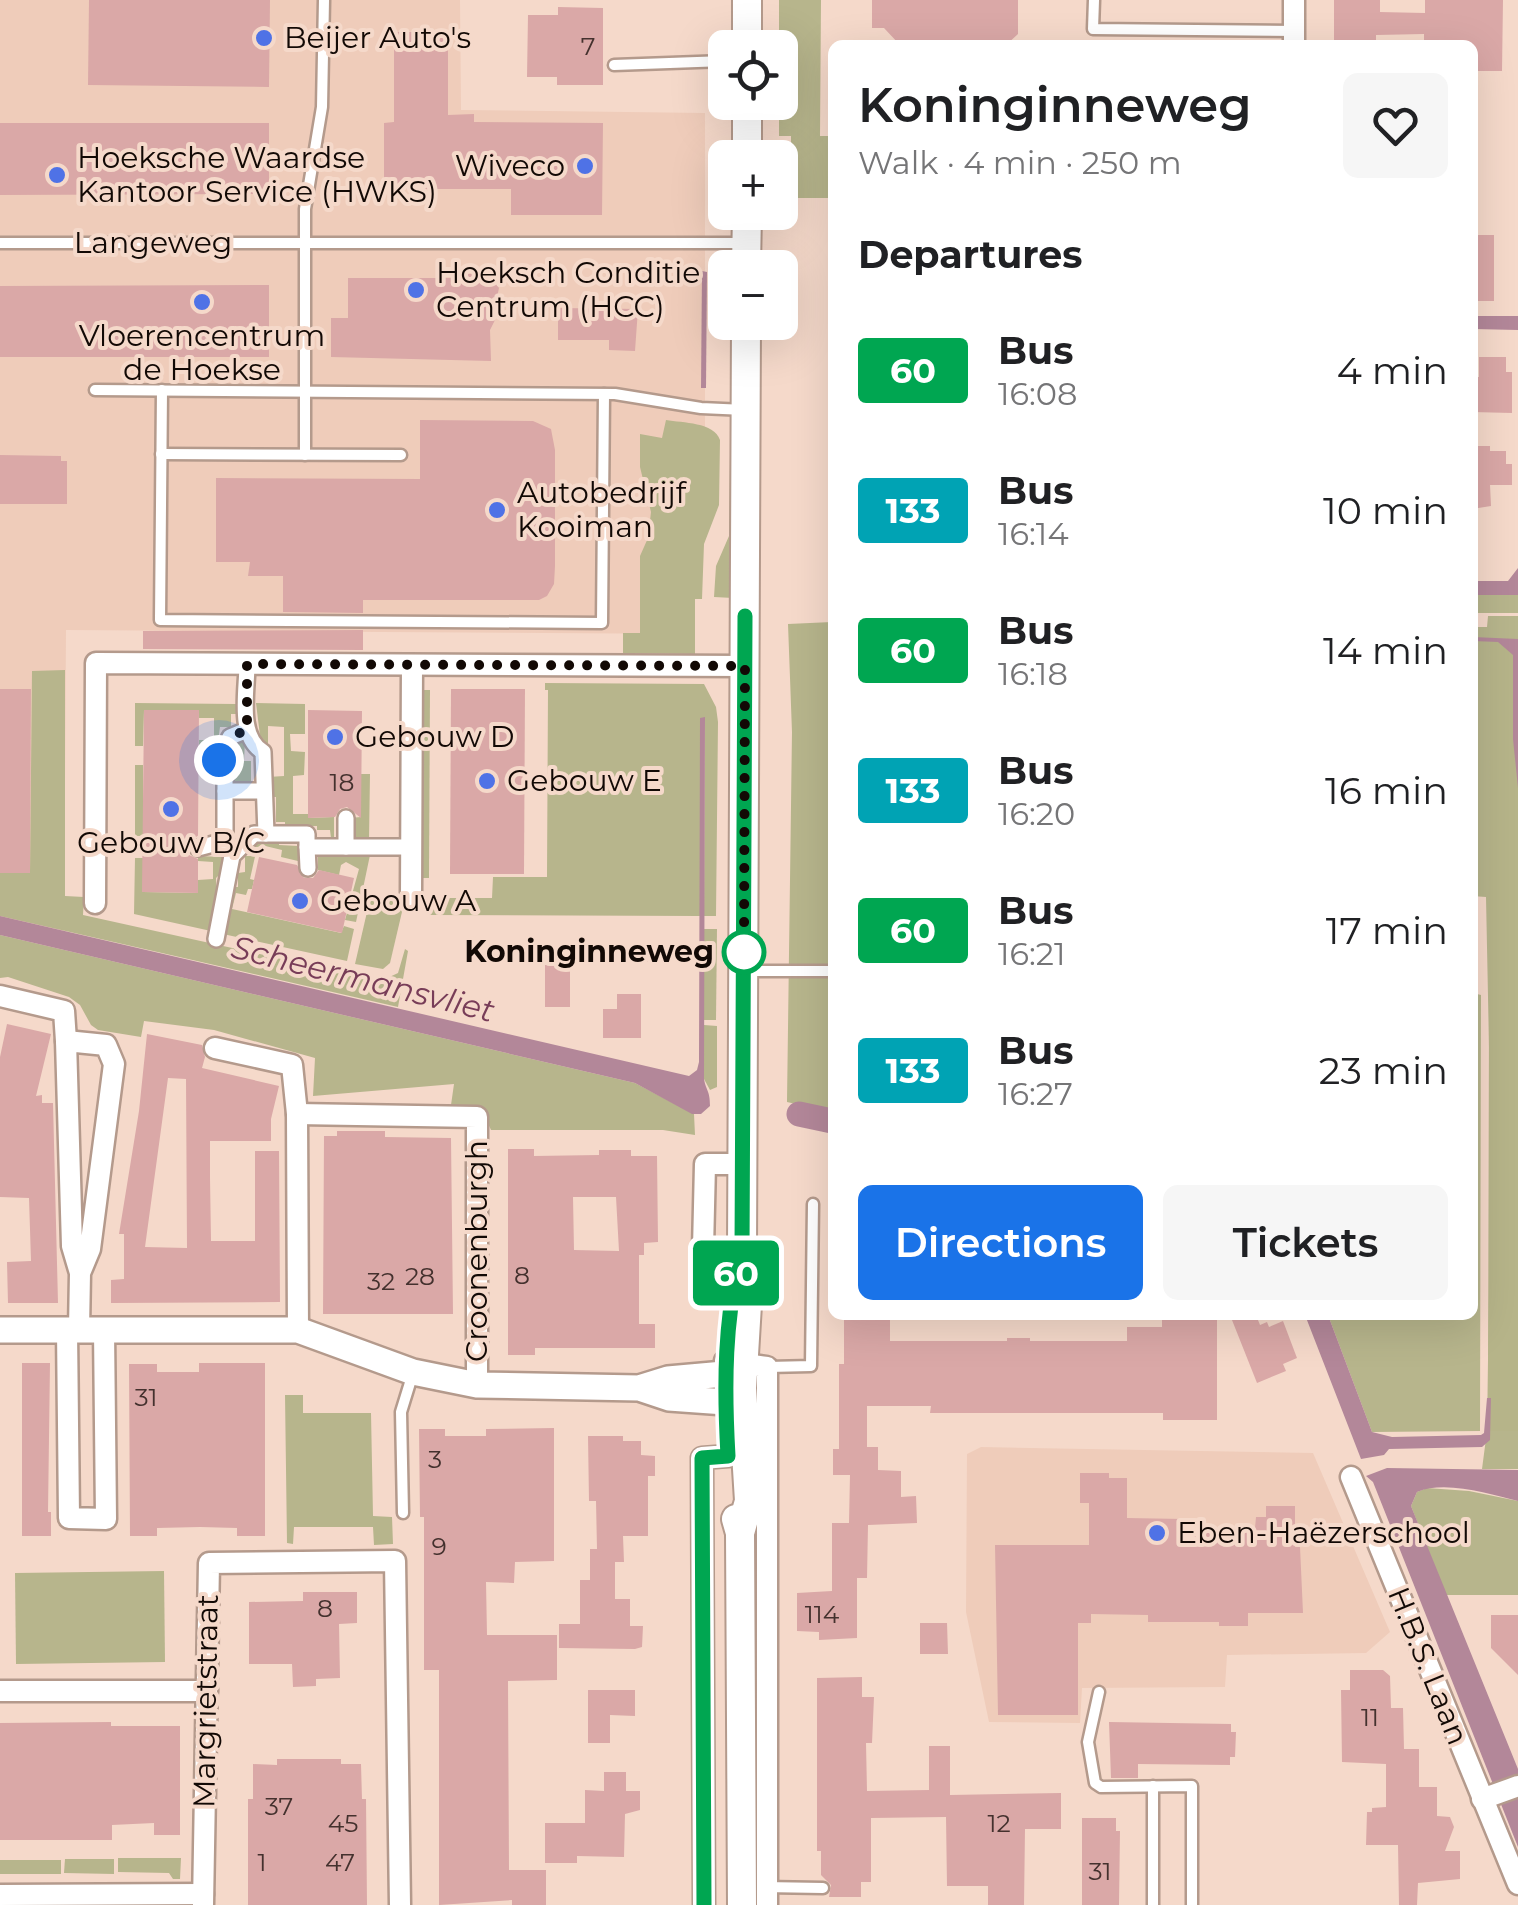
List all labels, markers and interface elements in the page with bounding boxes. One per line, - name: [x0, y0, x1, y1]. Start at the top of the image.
- place label: Beijer Auto's: [284, 19, 471, 56]
- marker: Beijer Auto's: [253, 27, 275, 49]
- map controls: [708, 30, 798, 340]
- button: locate: [708, 30, 798, 120]
- house number: 7: [581, 31, 595, 61]
- button: heart: [1343, 73, 1448, 178]
- text: Koninginneweg: [858, 76, 1252, 134]
- place label: Hoeksche Waardse Kantoor Service (HWKS): [77, 139, 437, 210]
- button: +: [708, 140, 798, 230]
- text: Walk · 4 min · 250 m: [858, 143, 1182, 182]
- place label: Wiveco: [455, 147, 565, 184]
- marker: Wiveco: [574, 155, 596, 177]
- marker: Hoeksche Waardse Kantoor Service (HWKS): [46, 164, 68, 186]
- street label: Langeweg: [74, 224, 232, 261]
- text: Departures: [858, 231, 1082, 278]
- button: −: [708, 250, 798, 340]
- place label: Hoeksch Conditie Centrum (HCC): [436, 254, 700, 325]
- marker: Hoeksch Conditie Centrum (HCC): [405, 279, 427, 301]
- marker: Vloerencentrum de Hoekse: [191, 291, 213, 313]
- place label: Vloerencentrum de Hoekse: [79, 317, 325, 388]
- text: Bus: [998, 327, 1073, 374]
- text: 4 min: [1337, 347, 1448, 394]
- text: 60: [890, 349, 936, 392]
- text: 16:08: [998, 374, 1077, 413]
- text: Bus: [998, 467, 1073, 514]
- place label: Autobedrijf Kooiman: [517, 474, 688, 545]
- text: 10 min: [1323, 487, 1448, 534]
- text: 133: [886, 489, 941, 532]
- marker: Autobedrijf Kooiman: [486, 499, 508, 521]
- text: 16:14: [998, 514, 1069, 553]
- text: Bus: [998, 607, 1073, 654]
- text: 14 min: [1323, 627, 1448, 674]
- text: 60: [890, 629, 936, 672]
- text: 16:18: [998, 654, 1068, 693]
- place label: Gebouw D: [355, 718, 515, 755]
- marker: Gebouw D: [324, 726, 346, 748]
- your location: [194, 735, 244, 785]
- text: Bus: [998, 747, 1073, 794]
- place label: Gebouw E: [507, 762, 662, 799]
- house number: 18: [330, 767, 354, 797]
- text: 16 min: [1325, 767, 1448, 814]
- text: 133: [886, 769, 941, 812]
- marker: Gebouw E: [476, 770, 498, 792]
- text: 16:20: [998, 794, 1075, 833]
- marker: Gebouw B/C: [160, 798, 182, 820]
- place label: Gebouw B/C: [77, 824, 265, 861]
- place label: Gebouw A: [320, 882, 477, 919]
- text: Bus: [998, 887, 1073, 934]
- marker: Gebouw A: [289, 890, 311, 912]
- text: 17 min: [1326, 907, 1448, 954]
- text: 60: [890, 909, 936, 952]
- water label: Scheermansvliet: [228, 927, 499, 1030]
- marker: Koninginneweg: [723, 931, 765, 973]
- place label: Koninginneweg: [464, 933, 714, 970]
- text: 16:21: [998, 934, 1066, 973]
- text: Bus: [998, 1027, 1073, 1074]
- text: 23 min: [1319, 1047, 1448, 1094]
- text: 133: [886, 1049, 941, 1092]
- text: 16:27: [998, 1074, 1073, 1113]
- street label: Croonenburgh: [458, 1140, 495, 1362]
- button: Directions: [858, 1185, 1143, 1300]
- button: Tickets: [1163, 1185, 1448, 1300]
- line badge: 60: [691, 1240, 781, 1306]
- text: 60: [713, 1252, 759, 1295]
- house number: 8: [514, 1260, 530, 1290]
- house number: 28: [405, 1261, 435, 1291]
- house number: 32: [367, 1266, 395, 1296]
- house number: 31: [134, 1382, 158, 1412]
- house number: 3: [428, 1444, 442, 1474]
- place label: Eben-Haëzerschool: [1177, 1514, 1470, 1551]
- marker: Eben-Haëzerschool: [1146, 1522, 1168, 1544]
- house number: 9: [431, 1531, 447, 1561]
- street label: H.B.S. Laan: [1380, 1582, 1477, 1750]
- house number: 8: [317, 1593, 333, 1623]
- street label: Margrietstraat: [185, 1594, 226, 1808]
- house number: 114: [805, 1599, 840, 1629]
- house number: 11: [1361, 1702, 1379, 1732]
- house number: 37: [265, 1791, 293, 1821]
- house number: 45: [328, 1808, 358, 1838]
- house number: 12: [987, 1808, 1011, 1838]
- house number: 1: [257, 1847, 267, 1877]
- house number: 47: [325, 1847, 355, 1877]
- house number: 31: [1088, 1856, 1112, 1886]

